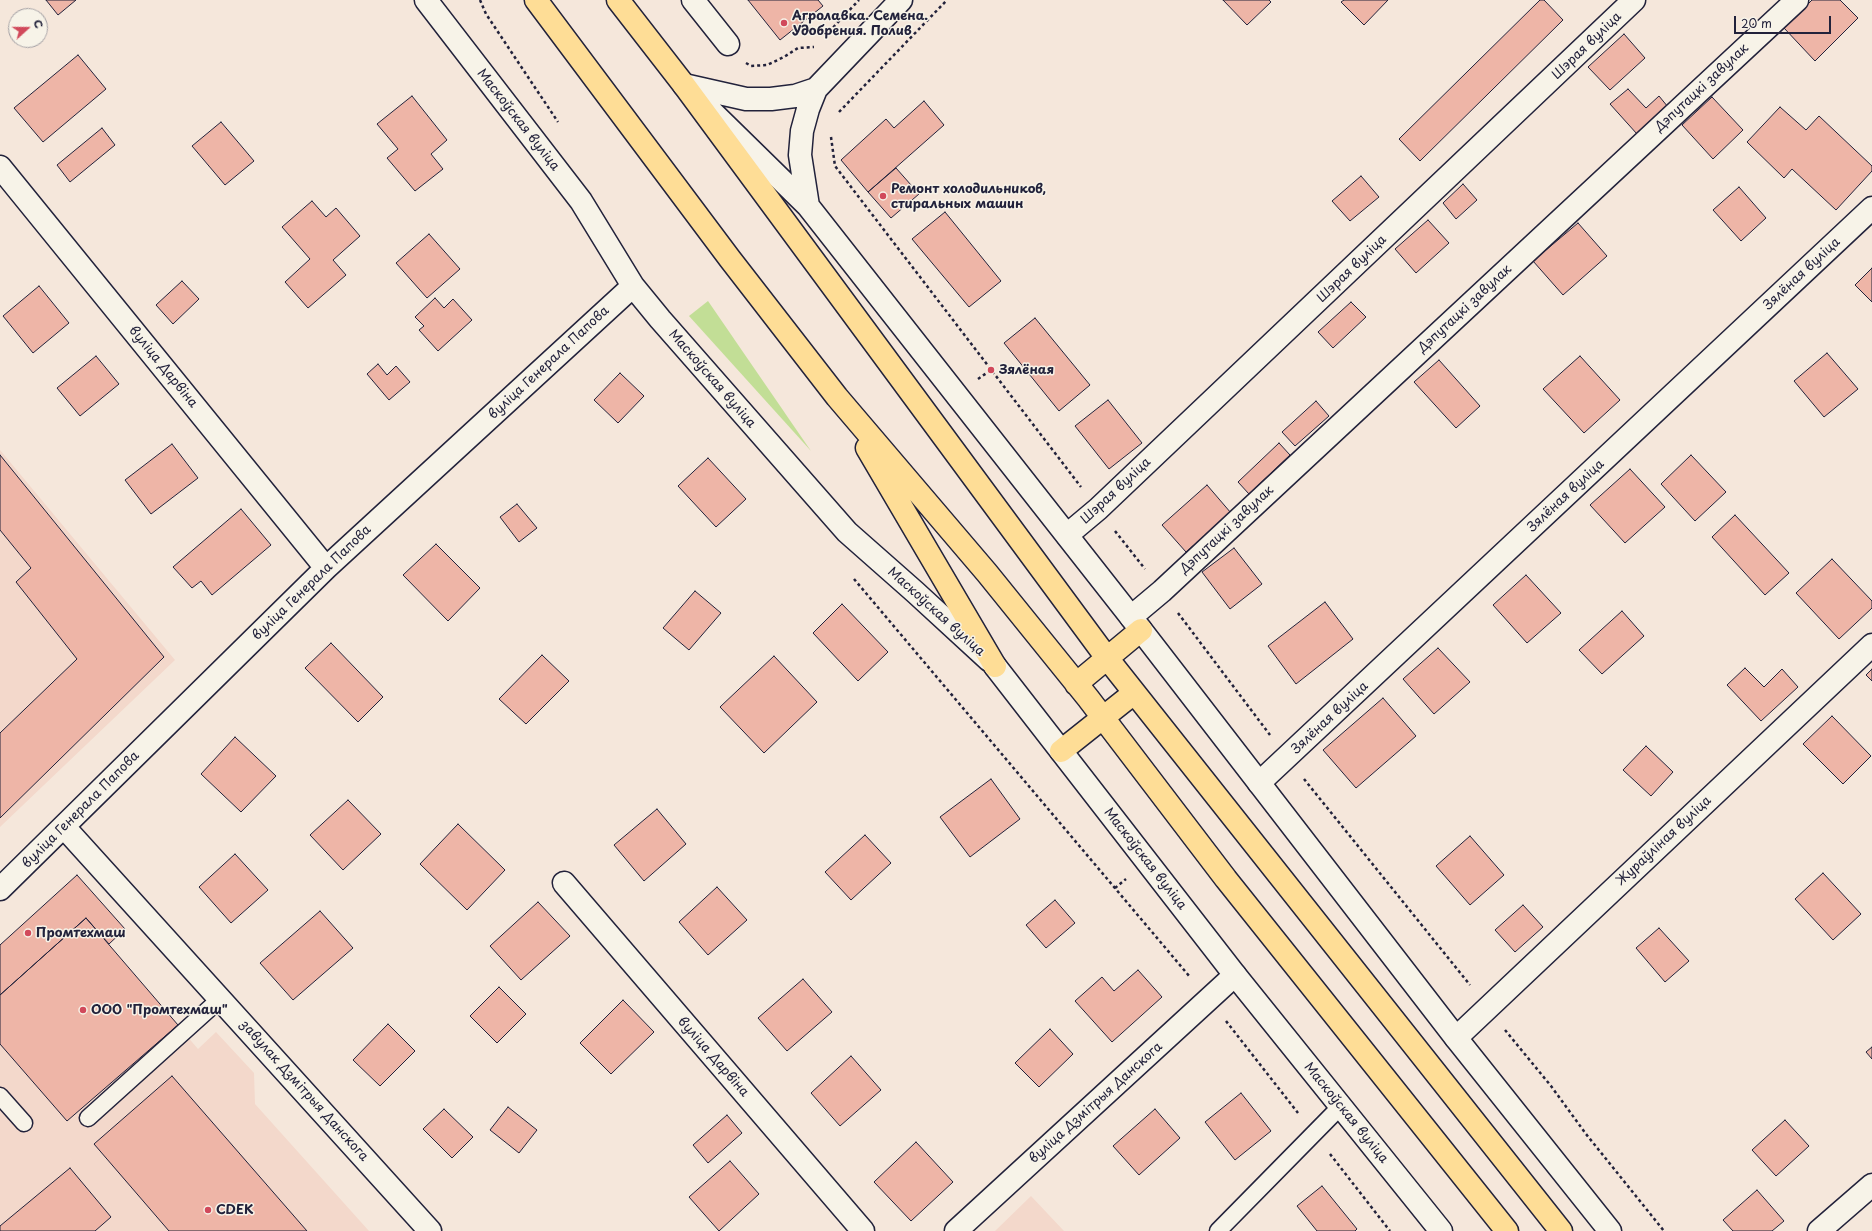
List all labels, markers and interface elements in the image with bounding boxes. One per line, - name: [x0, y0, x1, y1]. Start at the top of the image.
- north arrow: [8, 8, 48, 48]
- place label: Агролавка. Семена. Удобрения. Полив: [792, 8, 928, 39]
- scale bar: [1736, 8, 1833, 34]
- street label: Шэрая вуліца: [1549, 9, 1625, 83]
- text: 20 m: [1741, 14, 1772, 32]
- text: С: [29, 17, 48, 31]
- marker: Агролавка. Семена. Удобрения. Полив: [779, 18, 789, 28]
- street label: Дэпутацкі завулак: [1652, 41, 1752, 135]
- street label: Маскоўская вуліца: [473, 66, 563, 174]
- place label: Ремонт холодильников, стиральных машин: [891, 181, 1046, 212]
- marker: Ремонт холодильников, стиральных машин: [878, 191, 888, 201]
- street label: Шэрая вуліца: [1314, 232, 1390, 306]
- street label: Зялёная вуліца: [1760, 234, 1844, 314]
- street label: Дэпутацкі завулак: [1415, 262, 1515, 356]
- street label: вуліца Генерала Папова: [486, 303, 612, 423]
- street label: вуліца Дарвіна: [125, 323, 201, 411]
- street label: Маскоўская вуліца: [665, 327, 759, 431]
- place label: Зялёная: [999, 362, 1054, 378]
- marker: Зялёная: [986, 365, 996, 375]
- street label: Шэрая вуліца: [1078, 455, 1154, 527]
- street label: Зялёная вуліца: [1524, 456, 1608, 536]
- street label: Дэпутацкі завулак: [1177, 483, 1277, 577]
- street label: вуліца Генерала Папова: [249, 522, 375, 644]
- street label: Маскоўская вуліца: [884, 564, 988, 660]
- street label: Зялёная вуліца: [1288, 678, 1372, 758]
- street label: вуліца Генерала Папова: [19, 748, 143, 872]
- street label: Жураўліная вуліца: [1613, 793, 1715, 889]
- street label: Маскоўская вуліца: [1100, 805, 1190, 913]
- place label: Промтехмаш: [36, 925, 125, 941]
- marker: Промтехмаш: [23, 928, 33, 938]
- place label: ООО "Промтехмаш": [91, 1002, 228, 1018]
- marker: ООО "Промтехмаш": [78, 1005, 88, 1015]
- street label: вуліца Дарвіна: [674, 1014, 752, 1100]
- street label: завулак Дзмітрыя Данскога: [237, 1017, 371, 1165]
- street label: вуліца Дзмітрыя Данскога: [1026, 1039, 1166, 1167]
- street label: Маскоўская вуліца: [1301, 1059, 1391, 1167]
- place label: CDEK: [216, 1202, 254, 1218]
- marker: CDEK: [203, 1205, 213, 1215]

